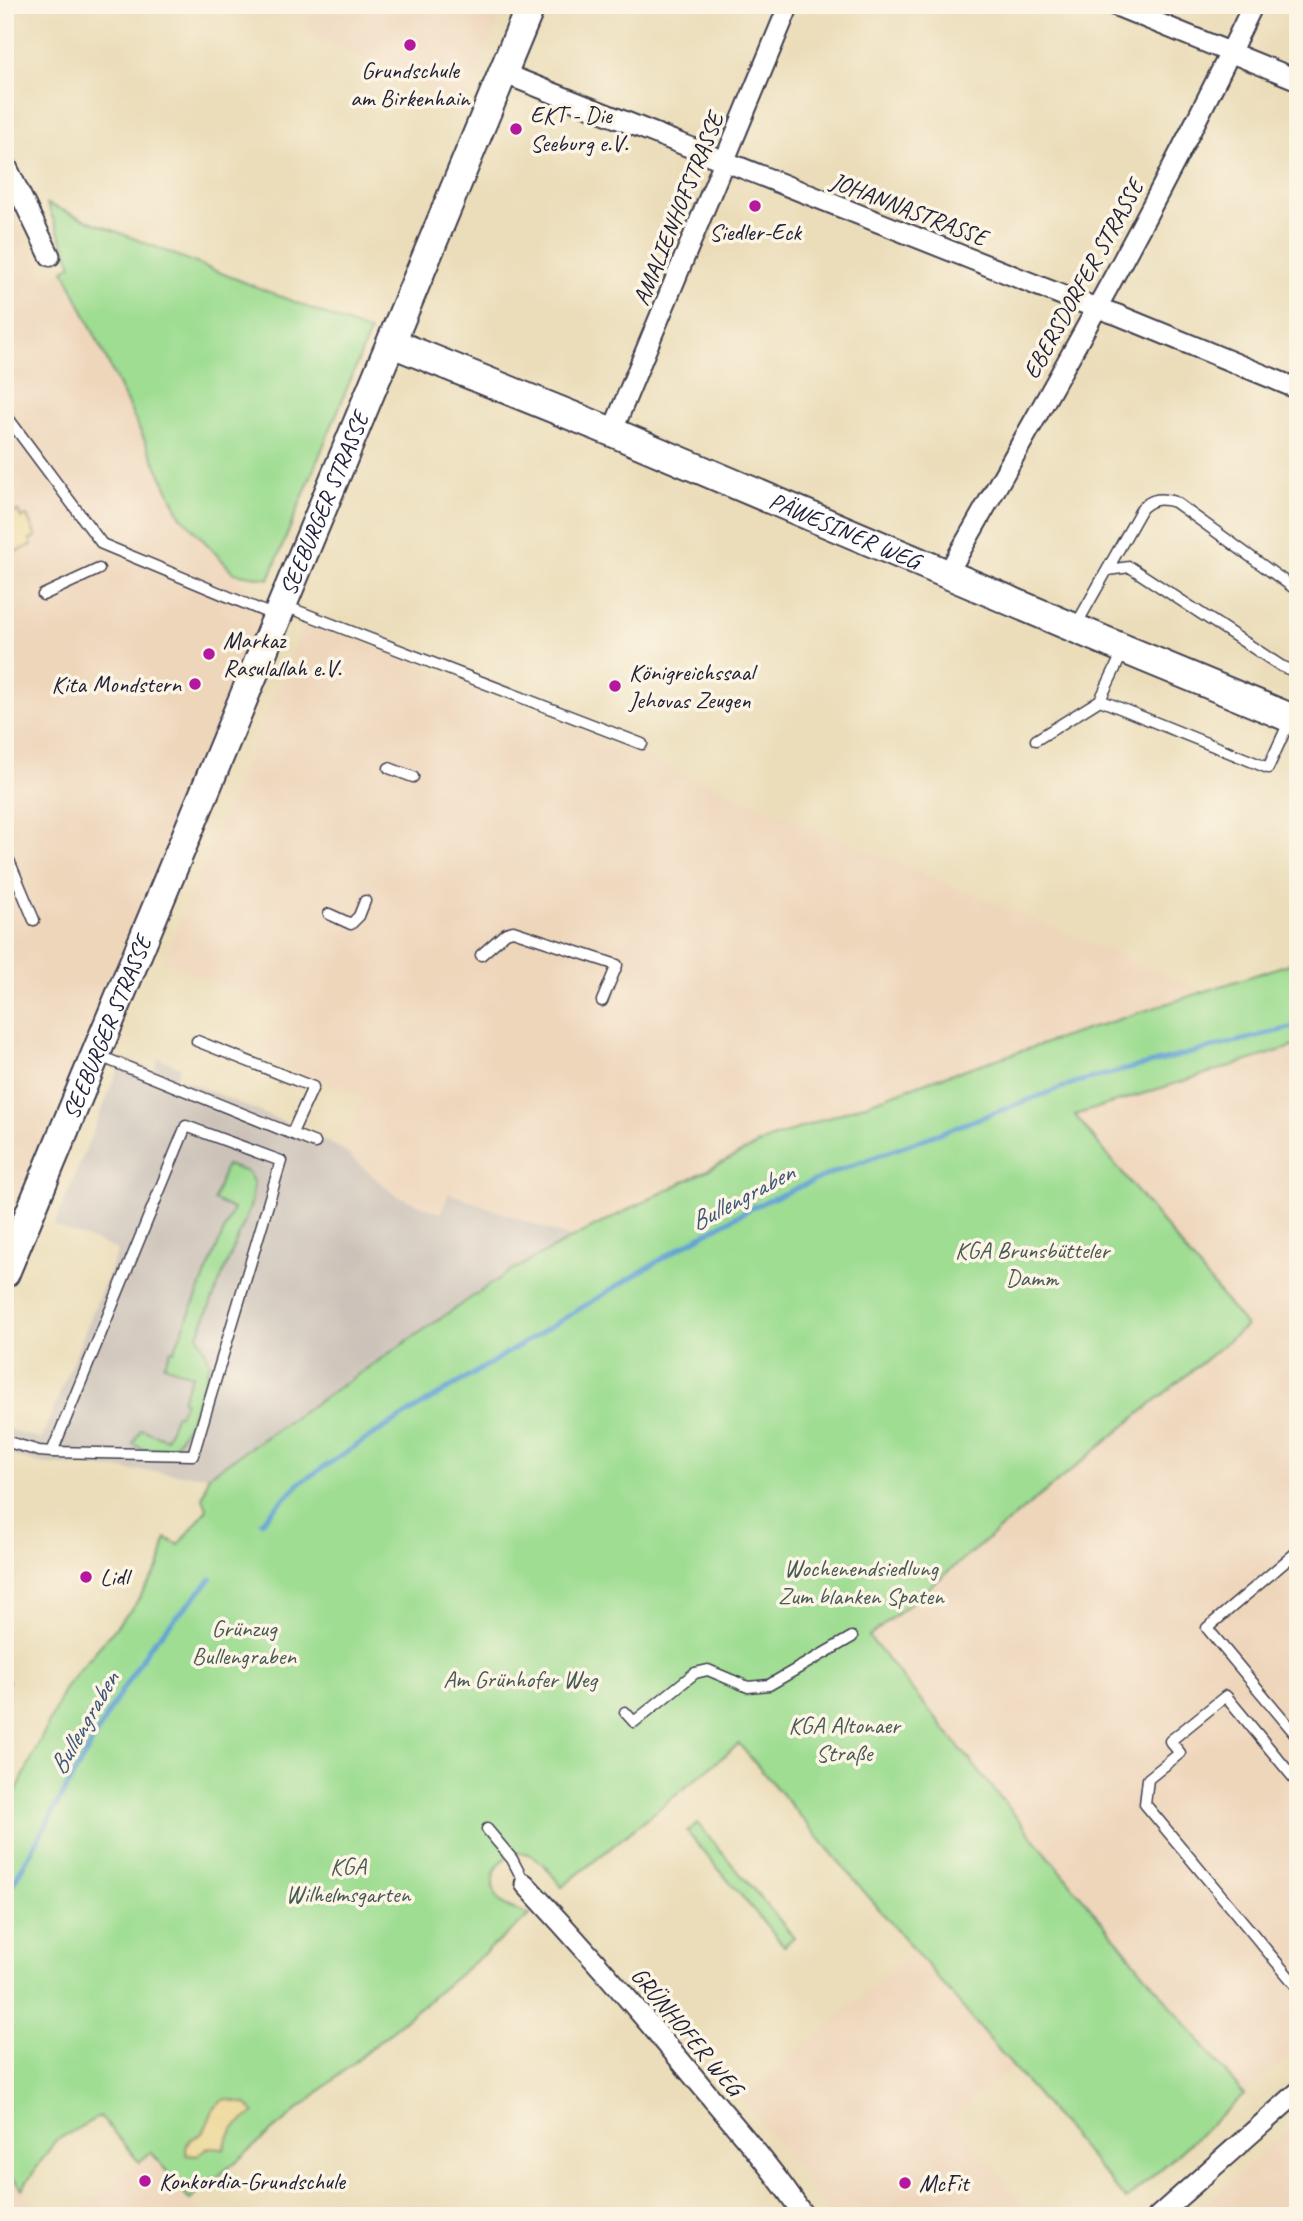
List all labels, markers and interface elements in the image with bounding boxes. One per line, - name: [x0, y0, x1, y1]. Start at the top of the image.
- marker: Grundschule am Birkenhain: [402, 37, 418, 53]
- place label: Grundschule am Birkenhain: [350, 55, 471, 113]
- place label: EKT - Die Seeburg e.V.: [530, 100, 628, 158]
- street label: AMALIENHOFSTRASSE: [626, 105, 732, 310]
- marker: EKT - Die Seeburg e.V.: [508, 121, 524, 137]
- street label: JOHANNASTRASSE: [826, 165, 994, 254]
- street label: EBERSDORFER STRASSE: [1016, 172, 1152, 384]
- marker: Siedler-Eck: [747, 198, 763, 214]
- place label: Siedler-Eck: [709, 217, 803, 247]
- street label: SEEBURGER STRASSE: [273, 405, 377, 600]
- street label: PÄWESINER WEG: [765, 485, 927, 577]
- place label: Markaz Rasulallah e.V.: [223, 625, 342, 683]
- marker: Markaz Rasulallah e.V.: [201, 646, 217, 662]
- place label: Königreichssaal Jehovas Zeugen: [628, 657, 758, 715]
- place label: Kita Mondstern: [52, 669, 182, 699]
- marker: Kita Mondstern: [187, 676, 203, 692]
- marker: Königreichssaal Jehovas Zeugen: [607, 678, 623, 694]
- street label: SEEBURGER STRASSE: [56, 929, 159, 1123]
- water label: Bullengraben: [684, 1155, 802, 1238]
- park label: KGA Brunsbütteler Damm: [955, 1235, 1111, 1293]
- park label: Wochenendsiedlung Zum blanken Spaten: [778, 1553, 945, 1611]
- place label: Lidl: [100, 1562, 132, 1592]
- marker: Lidl: [78, 1569, 94, 1585]
- park label: Grünzug Bullengraben: [192, 1613, 297, 1671]
- water label: Bullengraben: [41, 1664, 128, 1780]
- park label: Am Grünhofer Weg: [443, 1664, 599, 1694]
- park label: KGA Altonaer Straße: [788, 1710, 902, 1768]
- park label: KGA Wilhelmsgarten: [286, 1851, 411, 1909]
- street label: GRÜNHOFER WEG: [625, 1961, 751, 2104]
- place label: Konkordia-Grundschule: [159, 2166, 347, 2196]
- place label: McFit: [919, 2168, 970, 2198]
- marker: Konkordia-Grundschule: [137, 2173, 153, 2189]
- marker: McFit: [897, 2175, 913, 2191]

